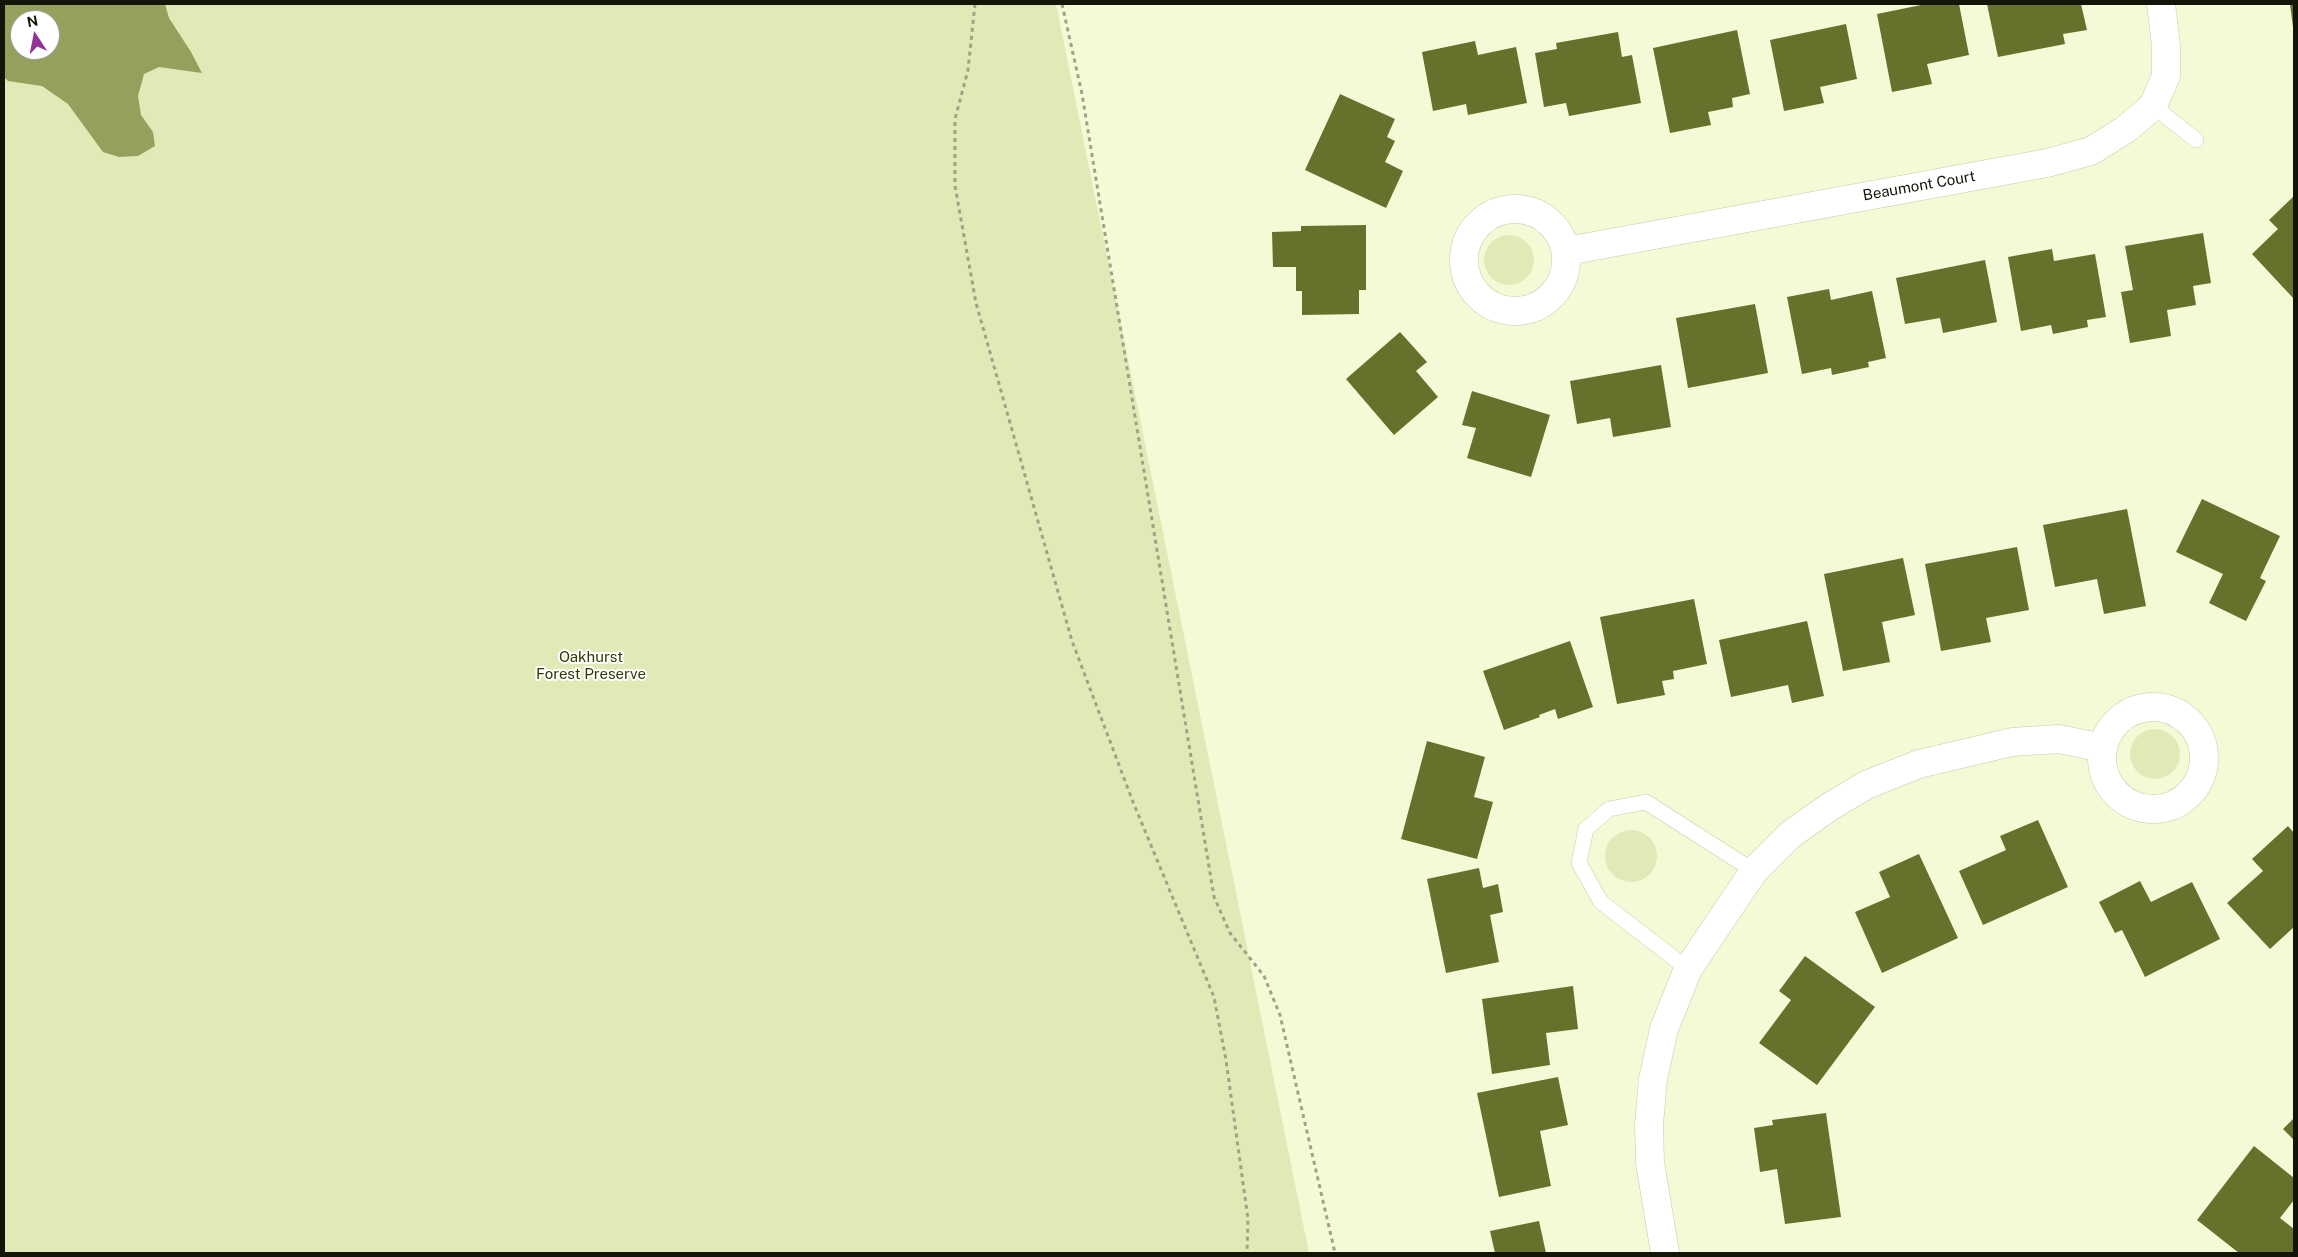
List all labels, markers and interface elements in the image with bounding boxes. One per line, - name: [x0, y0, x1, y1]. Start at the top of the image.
- north arrow: [10, 10, 60, 60]
- text: N: [25, 12, 39, 30]
- street label: Beaumont Court: [1861, 167, 1977, 205]
- park label: Oakhurst Forest Preserve: [536, 648, 646, 683]

